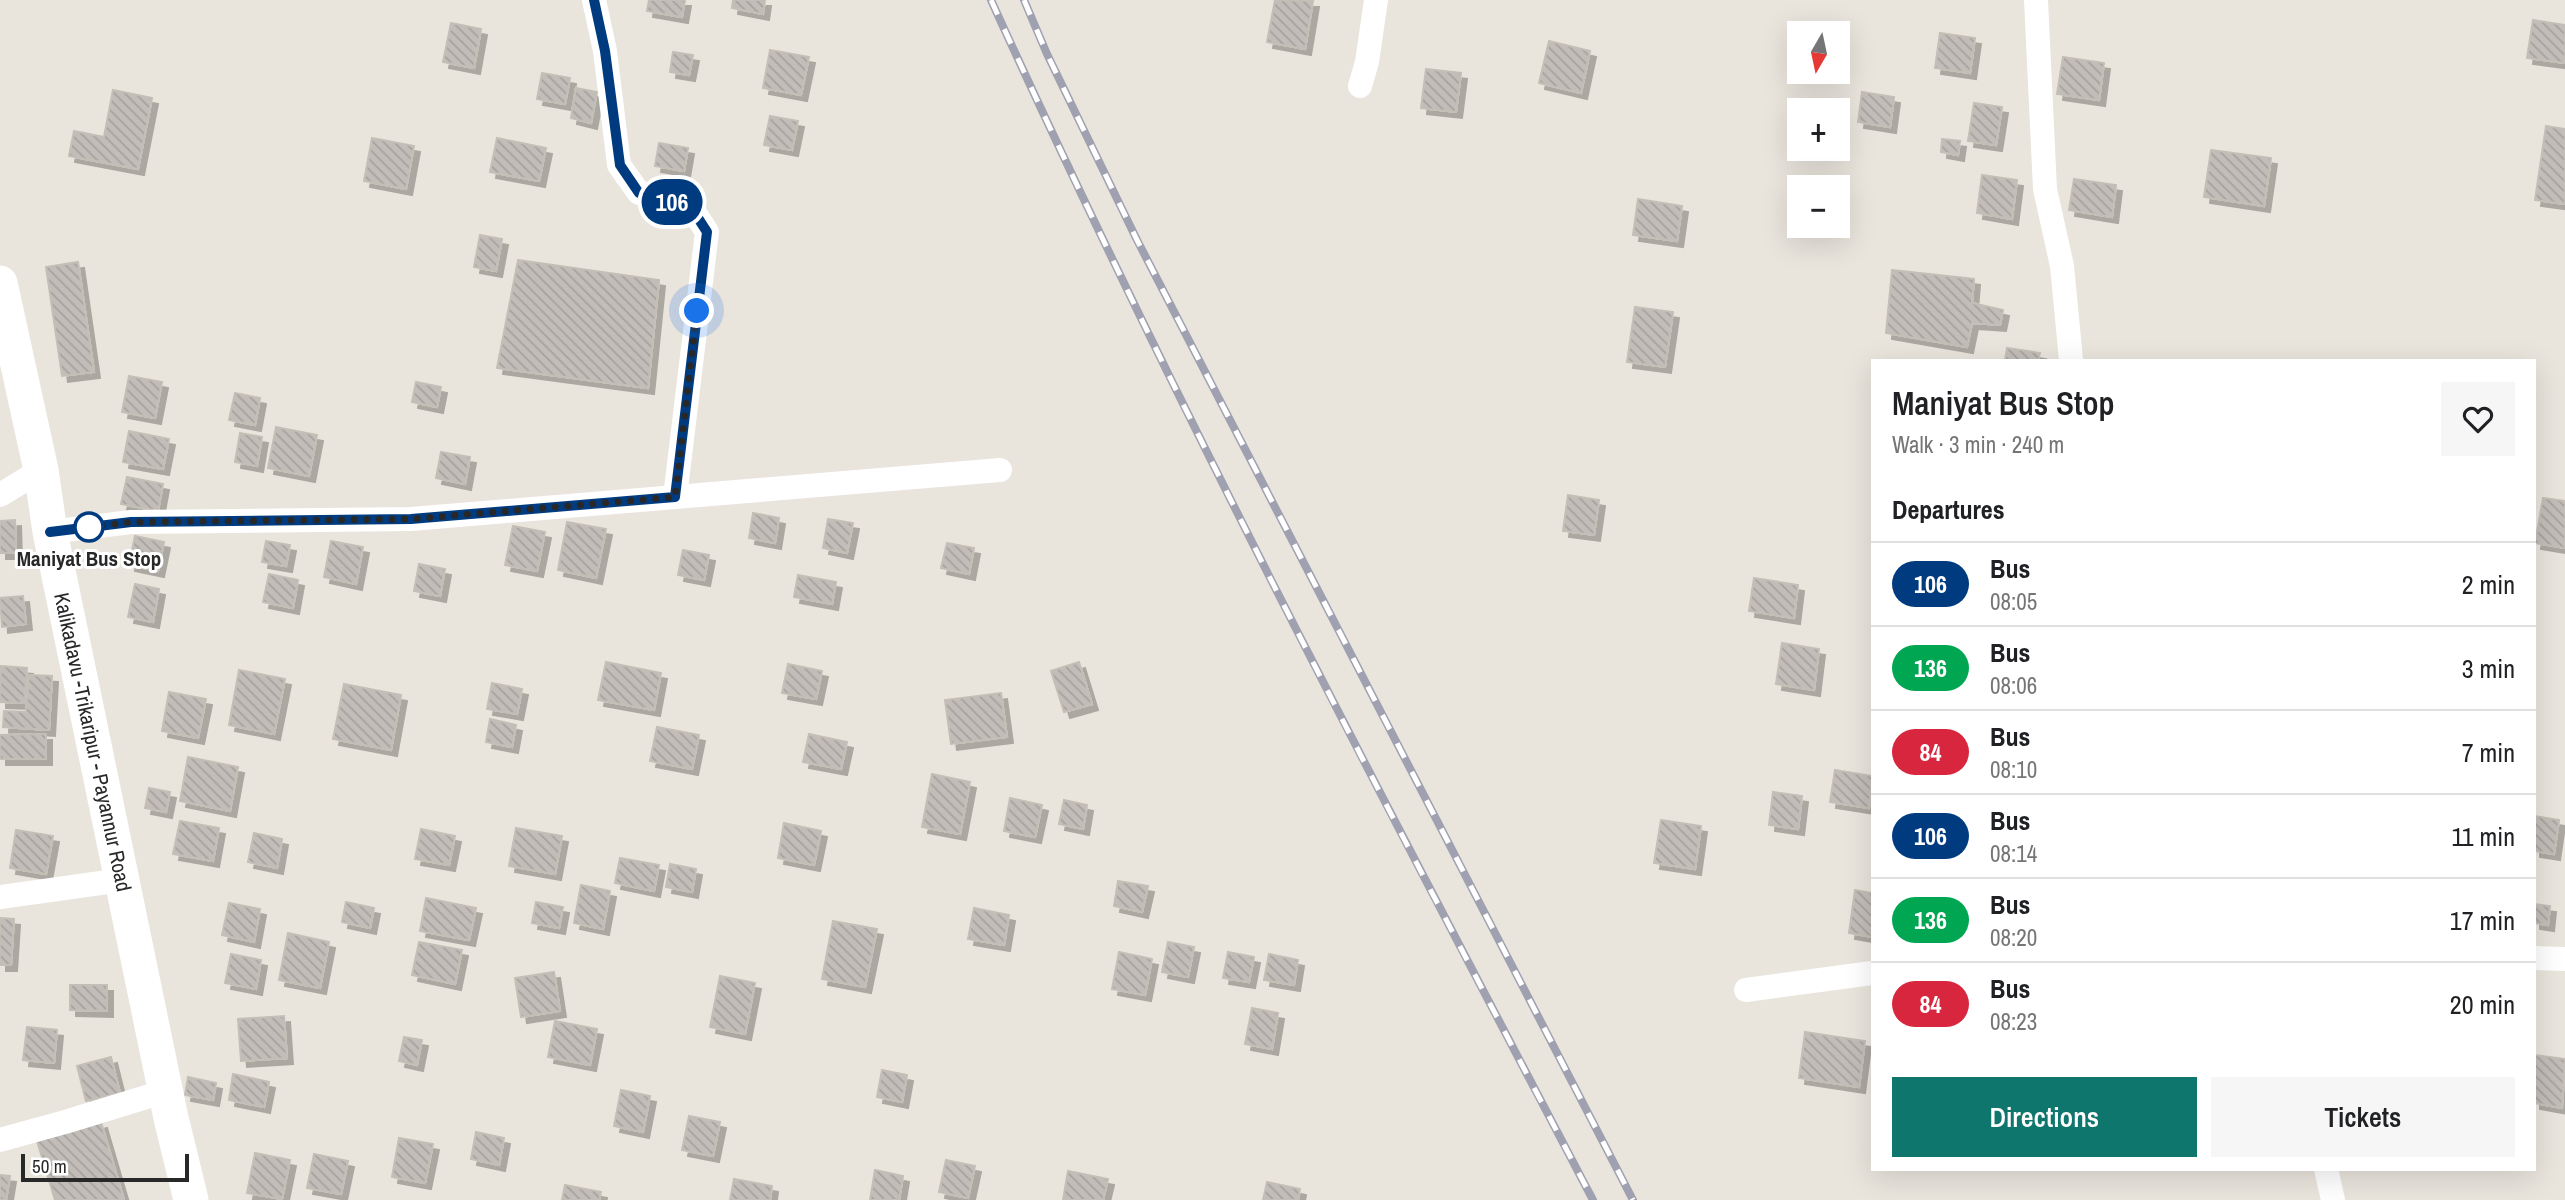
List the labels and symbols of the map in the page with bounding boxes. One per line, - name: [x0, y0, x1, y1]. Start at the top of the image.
- north arrow: [1787, 21, 1850, 84]
- line badge: 106: [632, 179, 712, 225]
- your location: [679, 293, 714, 328]
- marker: Maniyat Bus Stop: [74, 512, 104, 542]
- place label: Maniyat Bus Stop: [17, 544, 161, 573]
- street label: Kalikadavu -Trikaripur - Payannur Road: [47, 590, 139, 894]
- scale bar: [21, 1151, 189, 1183]

